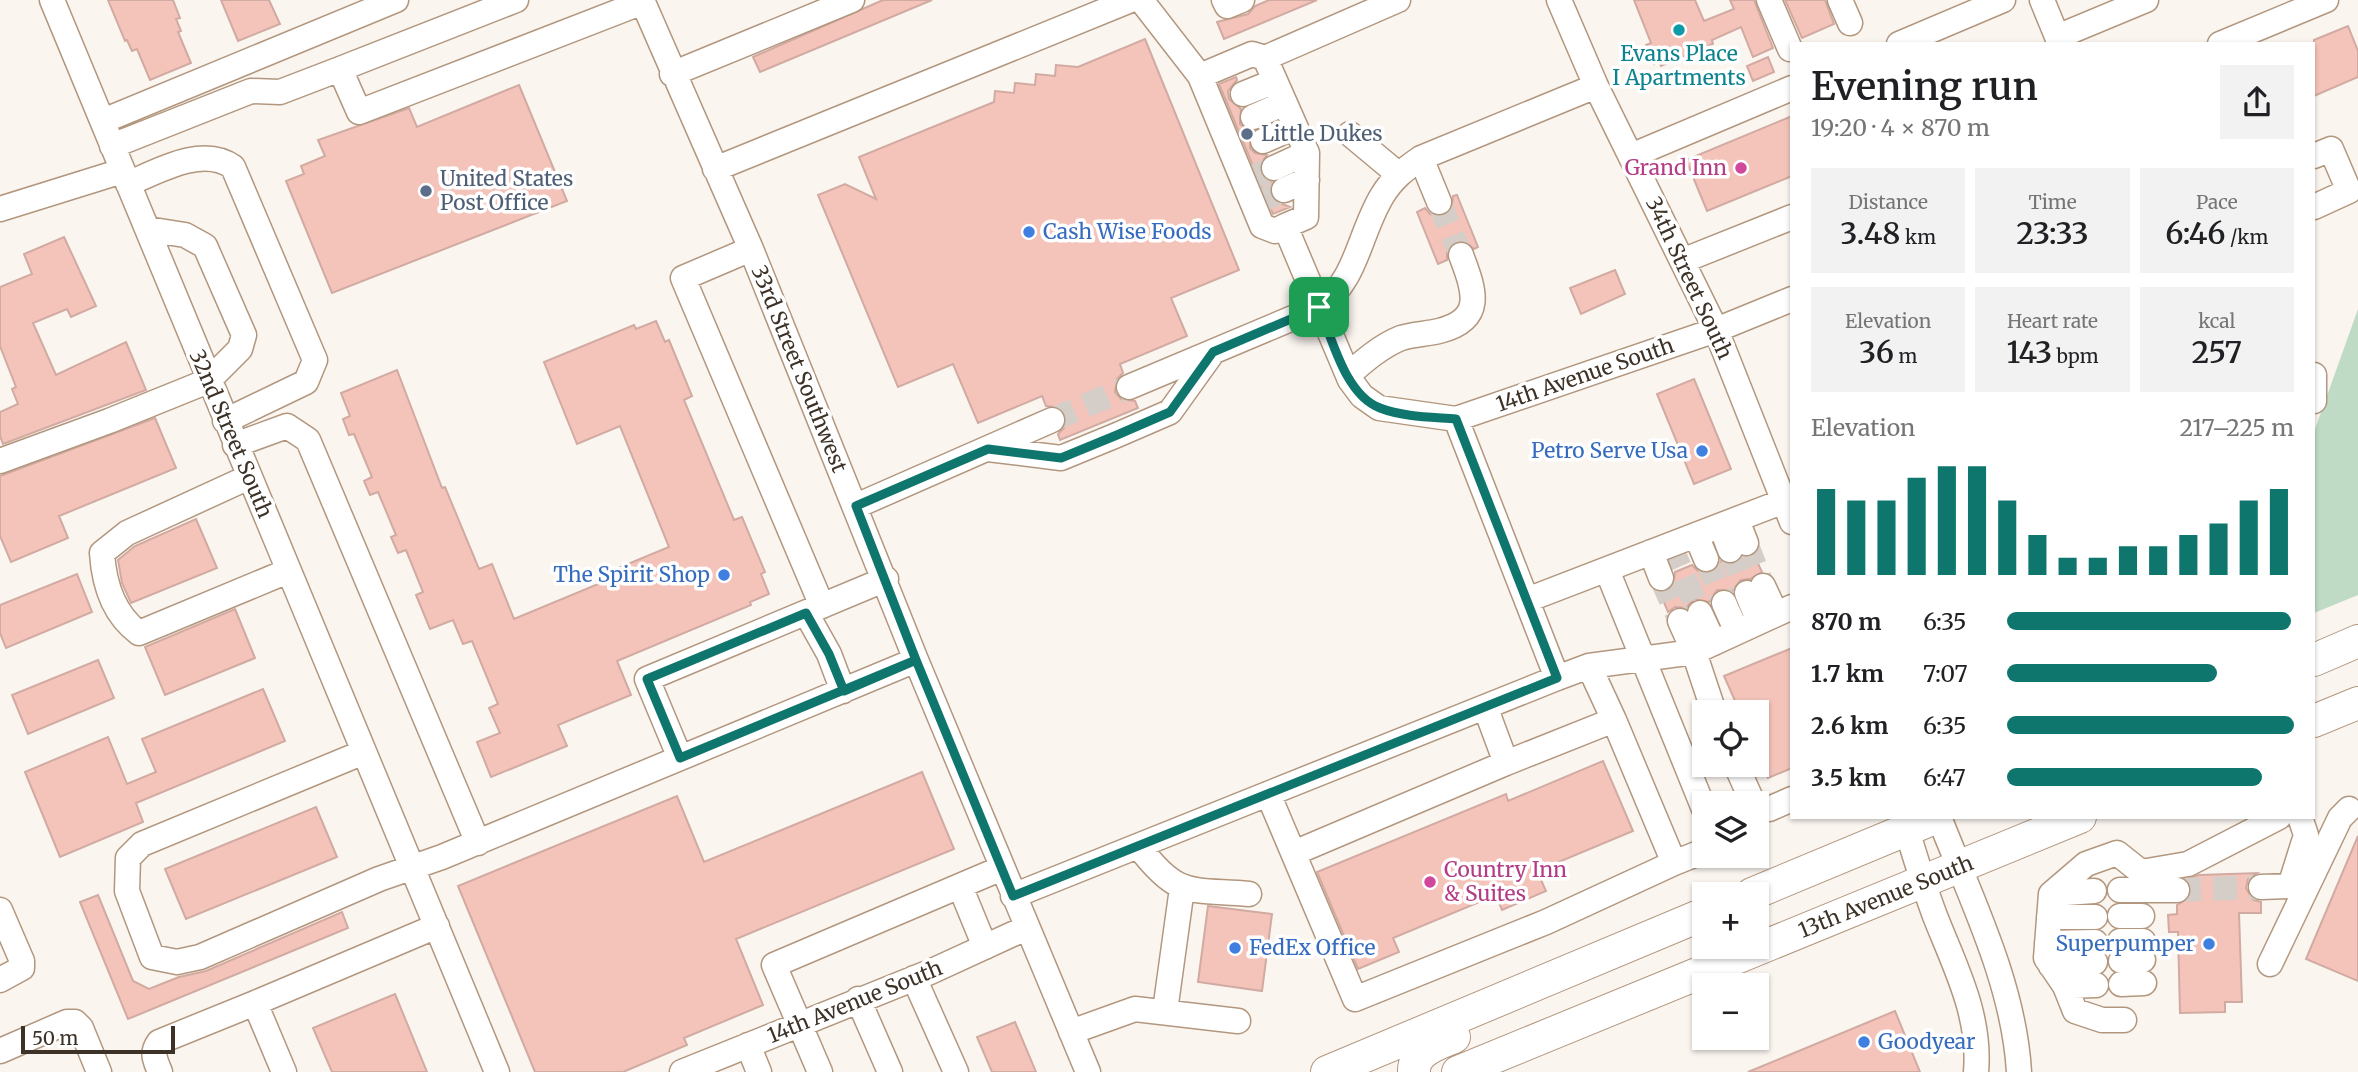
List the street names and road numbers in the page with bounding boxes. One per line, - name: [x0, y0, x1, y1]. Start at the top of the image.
- street label: 34th Street South: [1640, 192, 1739, 363]
- street label: 33rd Street Southwest: [746, 261, 853, 476]
- street label: 14th Avenue South: [1492, 331, 1677, 418]
- street label: 32nd Street South: [184, 346, 279, 522]
- street label: 13th Avenue South: [1794, 849, 1977, 944]
- street label: 14th Avenue South: [763, 954, 946, 1049]

